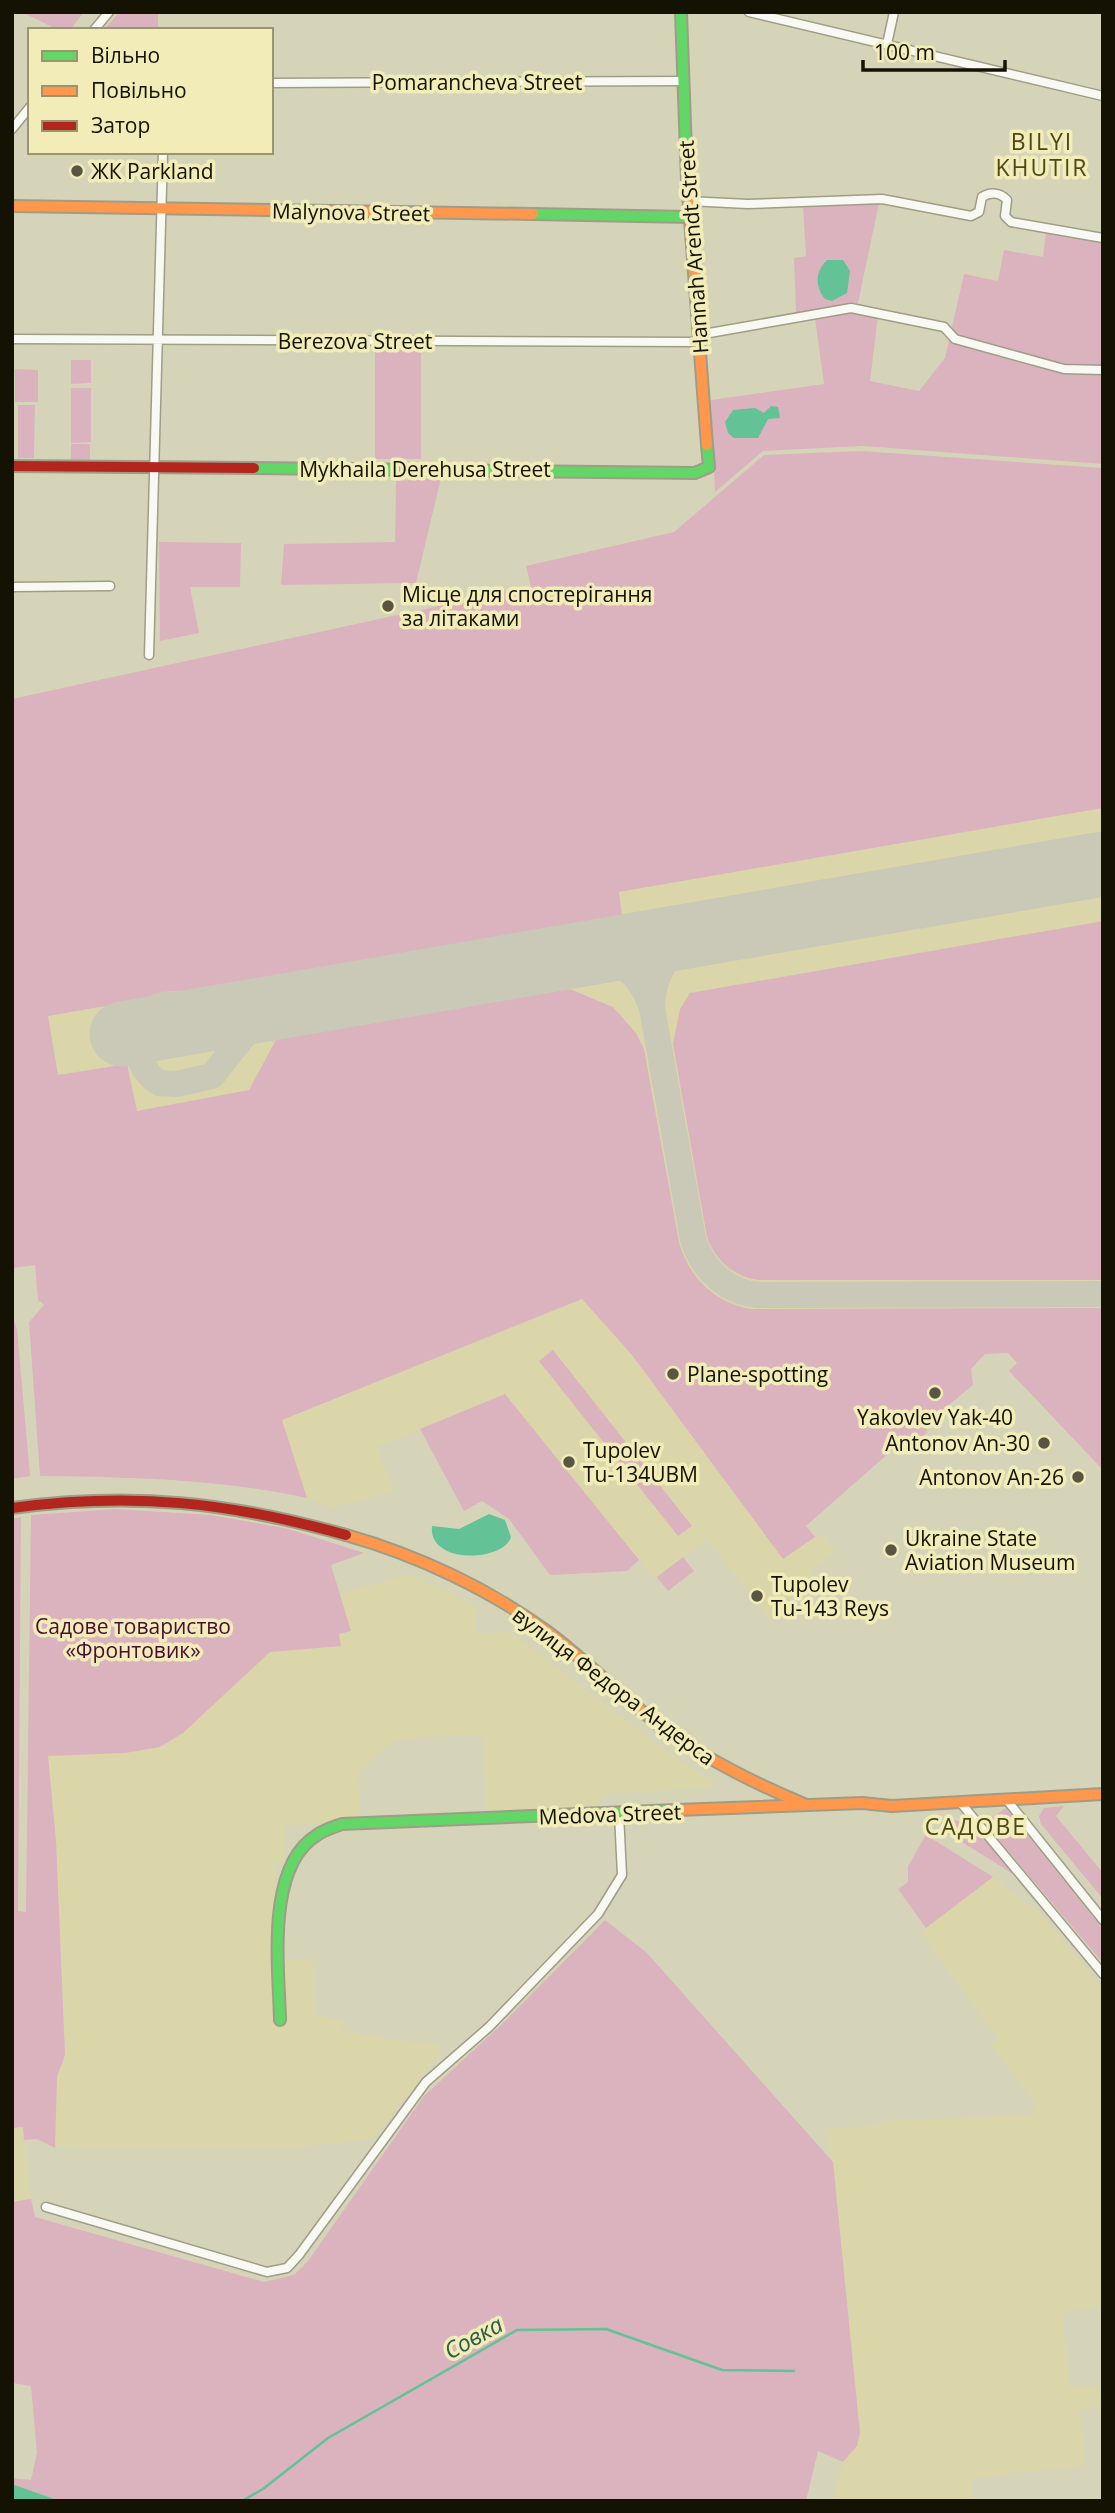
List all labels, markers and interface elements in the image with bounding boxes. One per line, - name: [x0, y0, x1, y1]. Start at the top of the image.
- legend: [28, 28, 273, 154]
- scale bar: [863, 28, 1005, 72]
- text: 100 m: [874, 38, 935, 66]
- text: Вільно: [91, 41, 160, 69]
- street label: Pomarancheva Street: [372, 68, 582, 96]
- text: Повільно: [91, 76, 187, 104]
- text: Затор: [91, 111, 150, 139]
- district label: BILYI KHUTIR: [995, 125, 1089, 183]
- street label: Hannah Arendt Street: [672, 139, 714, 355]
- place label: ЖК Parkland: [91, 157, 214, 185]
- marker: ЖК Parkland: [69, 163, 85, 179]
- street label: Malynova Street: [272, 197, 430, 227]
- street label: Berezova Street: [278, 327, 432, 355]
- street label: Mykhaila Derehusa Street: [299, 455, 551, 483]
- place label: Місце для спостерігання за літаками: [402, 580, 652, 632]
- marker: Місце для спостерігання за літаками: [380, 598, 396, 614]
- place label: Plane-spotting: [687, 1360, 828, 1388]
- marker: Plane-spotting: [665, 1366, 681, 1382]
- marker: Yakovlev Yak-40: [927, 1385, 943, 1401]
- place label: Yakovlev Yak-40: [857, 1403, 1013, 1431]
- place label: Antonov An-30: [885, 1429, 1030, 1457]
- marker: Antonov An-30: [1036, 1435, 1052, 1451]
- place label: Tupolev Tu-134UBM: [583, 1436, 698, 1488]
- marker: Tupolev Tu-134UBM: [561, 1454, 577, 1470]
- place label: Antonov An-26: [919, 1463, 1064, 1491]
- marker: Antonov An-26: [1070, 1469, 1086, 1485]
- place label: Ukraine State Aviation Museum: [905, 1524, 1075, 1576]
- marker: Ukraine State Aviation Museum: [883, 1542, 899, 1558]
- place label: Tupolev Tu-143 Reys: [771, 1570, 889, 1622]
- marker: Tupolev Tu-143 Reys: [749, 1588, 765, 1604]
- street label: вулиця Федора Андерса: [507, 1601, 721, 1771]
- park label: Садове товариство «Фронтовик»: [35, 1612, 231, 1664]
- street label: Medova Street: [538, 1798, 682, 1830]
- district label: САДОВЕ: [925, 1810, 1027, 1842]
- water label: Совка: [438, 2308, 508, 2366]

